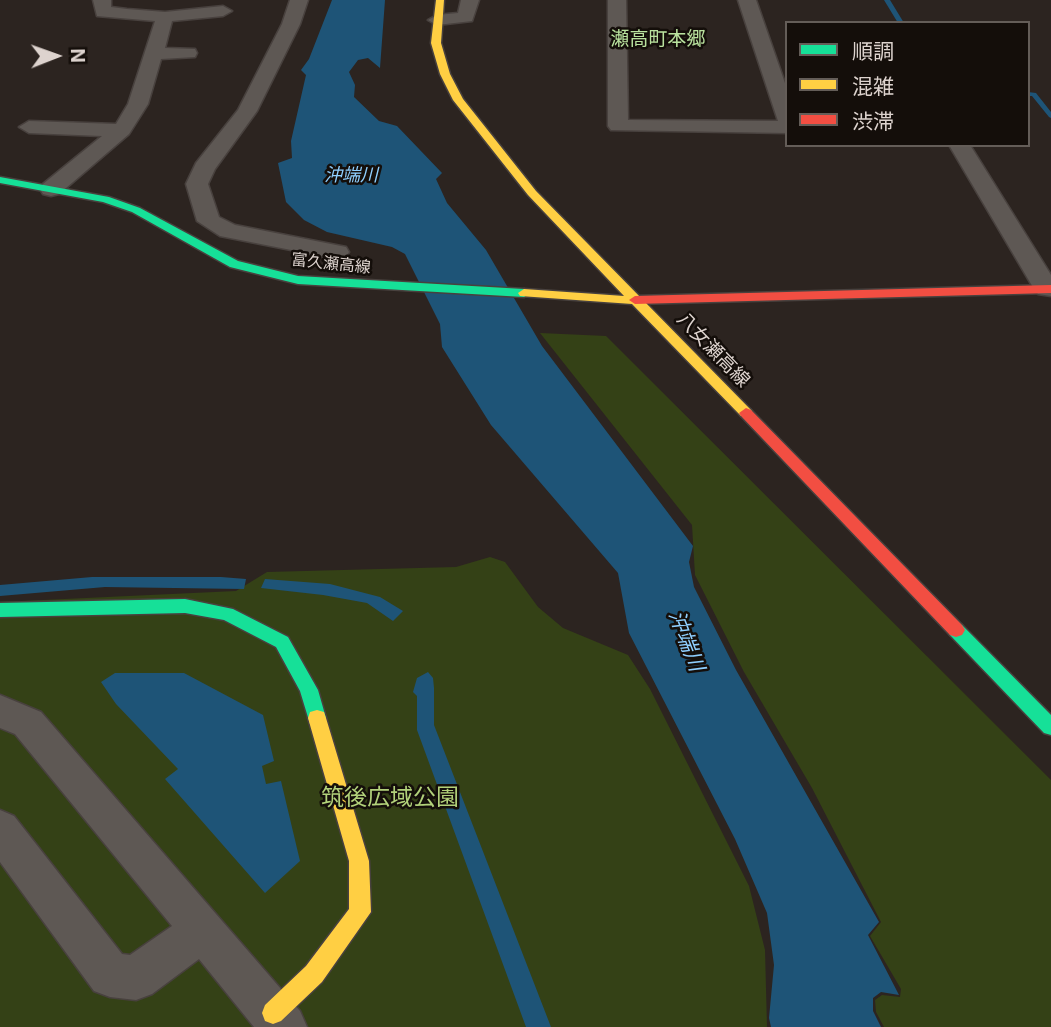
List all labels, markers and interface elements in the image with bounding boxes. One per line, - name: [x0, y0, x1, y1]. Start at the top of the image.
- north arrow: [21, 21, 91, 91]
- legend: [785, 21, 1030, 147]
- district label: 瀬高町本郷: [611, 28, 705, 50]
- text: 順調: [852, 39, 894, 64]
- text: N: [66, 48, 89, 63]
- text: 混雑: [852, 74, 894, 99]
- text: 渋滞: [852, 109, 894, 134]
- water label: 沖端川: [324, 165, 378, 187]
- street label: 富久瀬高線: [290, 250, 372, 278]
- street label: 八女瀬高線: [672, 308, 754, 392]
- water label: 沖端川: [663, 607, 709, 675]
- park label: 筑後広域公園: [321, 784, 459, 812]

